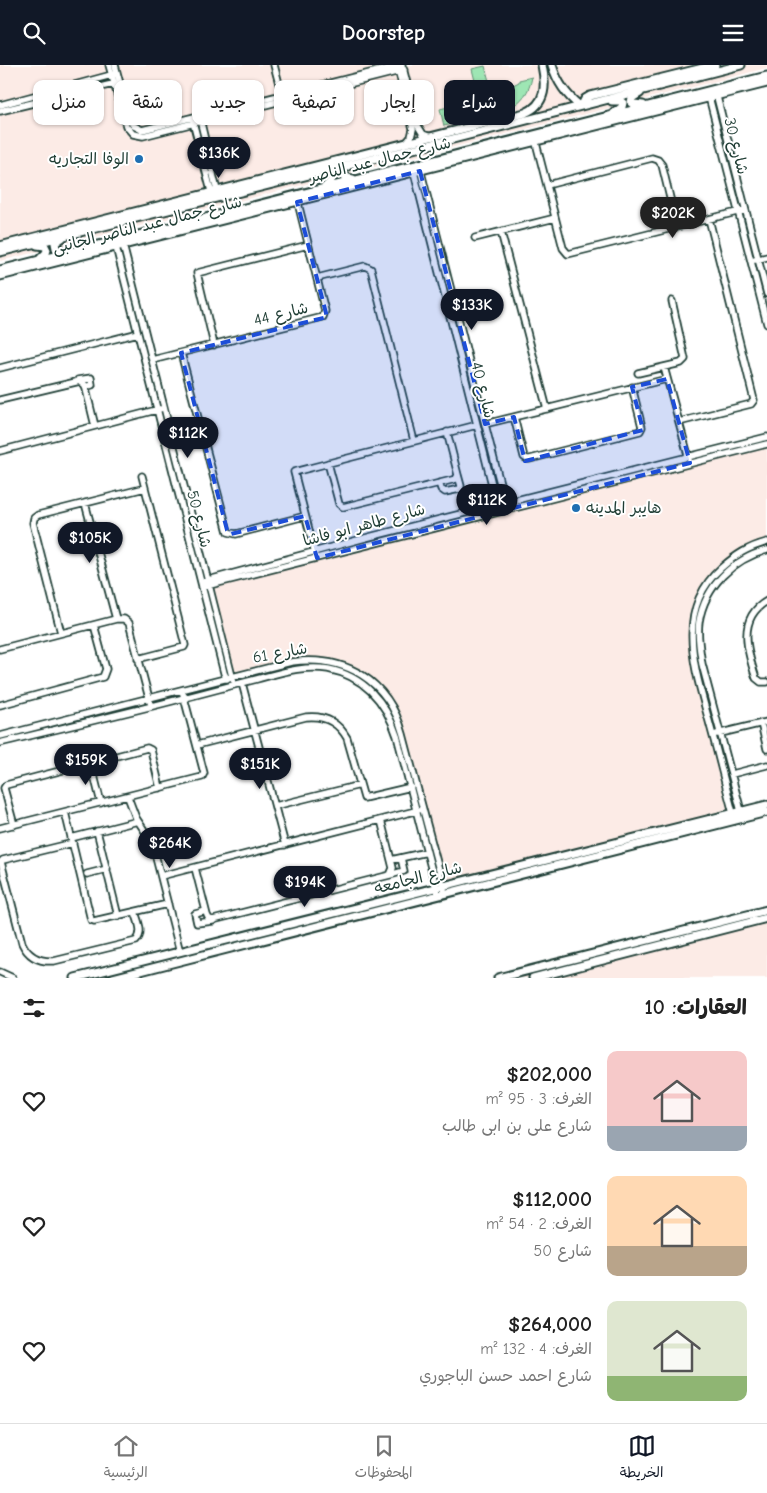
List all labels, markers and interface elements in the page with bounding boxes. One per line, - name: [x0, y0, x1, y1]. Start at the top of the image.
- icon: search: [20, 19, 48, 47]
- icon: menu: [719, 19, 747, 47]
- text: Doorstep: [342, 20, 425, 46]
- chip: منزل: [33, 80, 104, 125]
- chip: شقة: [114, 80, 182, 125]
- chip: جديد: [192, 80, 264, 125]
- chip: تصفية: [274, 80, 354, 125]
- chip: إيجار: [364, 80, 434, 125]
- chip: شراء: [444, 80, 515, 125]
- street label: شارع 30: [718, 116, 752, 177]
- street label: شارع جمال عبد الناصر: [305, 134, 453, 189]
- pin: $136K: [184, 137, 254, 179]
- text: $136K: [198, 144, 240, 162]
- place label: الوفا التجاريه: [49, 150, 129, 169]
- marker: الوفا التجاريه: [133, 153, 145, 165]
- street label: شارع جمال عبد الناصر الجانبى: [50, 193, 244, 259]
- pin: $202K: [638, 197, 708, 239]
- text: $202K: [651, 204, 695, 222]
- pin: $133K: [437, 289, 507, 331]
- text: $133K: [452, 296, 492, 314]
- street label: شارع 44: [252, 299, 311, 331]
- street label: شارع 40: [465, 360, 499, 421]
- pin: $112K: [153, 417, 223, 459]
- text: $112K: [168, 424, 208, 442]
- pin: $112K: [452, 483, 522, 526]
- street label: شارع 50: [181, 488, 215, 550]
- text: $112K: [467, 491, 507, 509]
- place label: هايبر المدينه: [586, 499, 662, 517]
- street label: شارع طاهر ابو فاشا: [301, 500, 428, 552]
- marker: هايبر المدينه: [570, 502, 582, 514]
- pin: $105K: [55, 521, 125, 564]
- text: $105K: [69, 529, 111, 547]
- street label: شارع 61: [251, 639, 309, 669]
- pin: $159K: [51, 743, 121, 786]
- pin: $151K: [225, 747, 295, 790]
- text: $159K: [65, 751, 107, 769]
- text: $151K: [240, 755, 280, 773]
- pin: $264K: [135, 827, 205, 869]
- text: $264K: [149, 834, 191, 852]
- street label: شارع الجامعه: [372, 858, 464, 900]
- pin: $194K: [270, 865, 340, 908]
- text: $194K: [285, 873, 325, 891]
- icon: filters: [20, 994, 48, 1022]
- text: العقارات: 10: [645, 995, 747, 1019]
- text: $202,000: [506, 1062, 592, 1086]
- icon: home: [647, 1071, 707, 1131]
- icon: heart: [20, 1087, 48, 1115]
- text: الغرف: 3 · 95 m²: [485, 1090, 592, 1108]
- text: شارع على بن ابى طالب: [442, 1117, 592, 1135]
- text: $112,000: [512, 1187, 592, 1211]
- icon: home: [647, 1196, 707, 1256]
- icon: heart: [20, 1212, 48, 1240]
- text: الغرف: 2 · 54 m²: [486, 1215, 592, 1233]
- text: شارع 50: [534, 1242, 592, 1260]
- text: $264,000: [508, 1312, 592, 1336]
- icon: home: [647, 1321, 707, 1381]
- icon: heart: [20, 1337, 48, 1365]
- text: الغرف: 4 · 132 m²: [480, 1340, 592, 1358]
- text: شارع احمد حسن الباجوري: [419, 1367, 592, 1385]
- tab: الرئيسية: [104, 1432, 148, 1485]
- tab: المحفوظات: [355, 1432, 412, 1485]
- tab: الخريطة: [620, 1432, 663, 1485]

